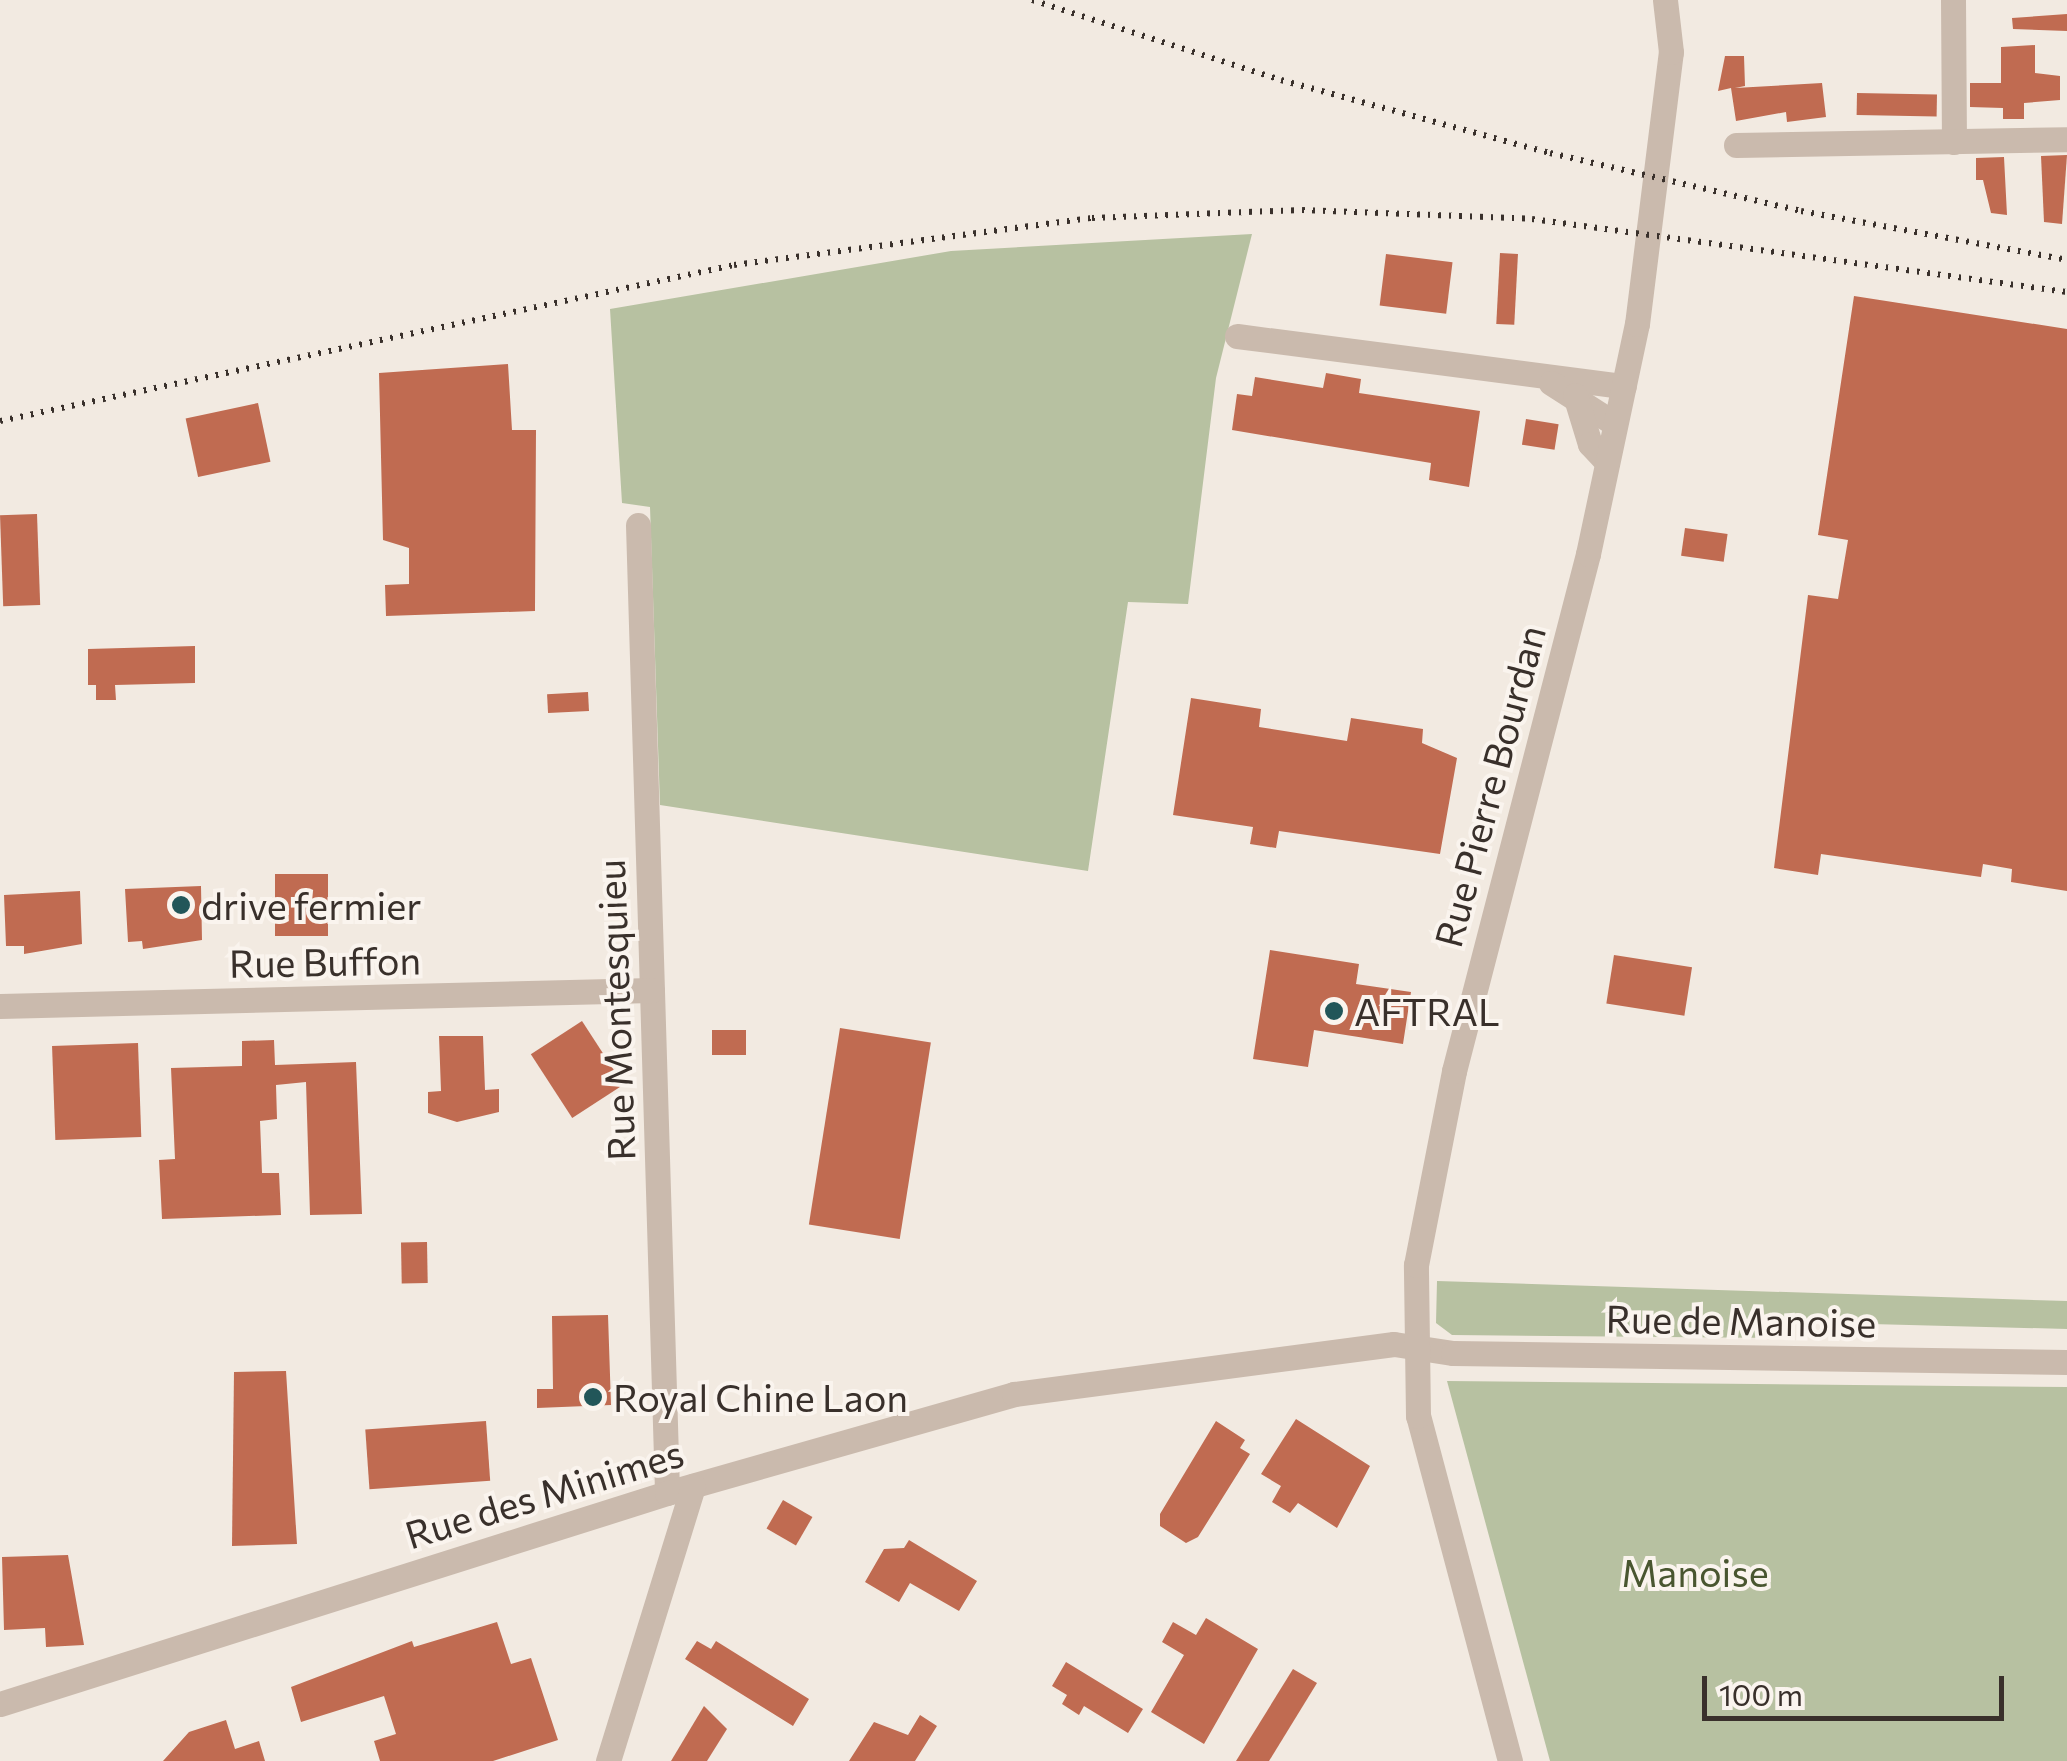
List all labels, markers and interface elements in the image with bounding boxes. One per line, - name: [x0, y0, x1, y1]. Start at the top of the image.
- street label: Rue Pierre Bourdan: [1424, 620, 1554, 952]
- street label: Rue Montesquieu: [587, 858, 643, 1162]
- place label: drive fermier: [201, 882, 421, 928]
- marker: drive fermier: [170, 894, 192, 916]
- street label: Rue Buffon: [228, 937, 422, 985]
- place label: AFTRAL: [1354, 988, 1500, 1034]
- marker: AFTRAL: [1323, 1000, 1345, 1022]
- street label: Rue de Manoise: [1605, 1295, 1877, 1345]
- place label: Royal Chine Laon: [613, 1374, 908, 1420]
- marker: Royal Chine Laon: [582, 1386, 604, 1408]
- street label: Rue des Minimes: [399, 1429, 689, 1557]
- park label: Manoise: [1621, 1549, 1769, 1595]
- scale bar: [1707, 1656, 2010, 1718]
- text: 100 m: [1719, 1675, 1803, 1712]

